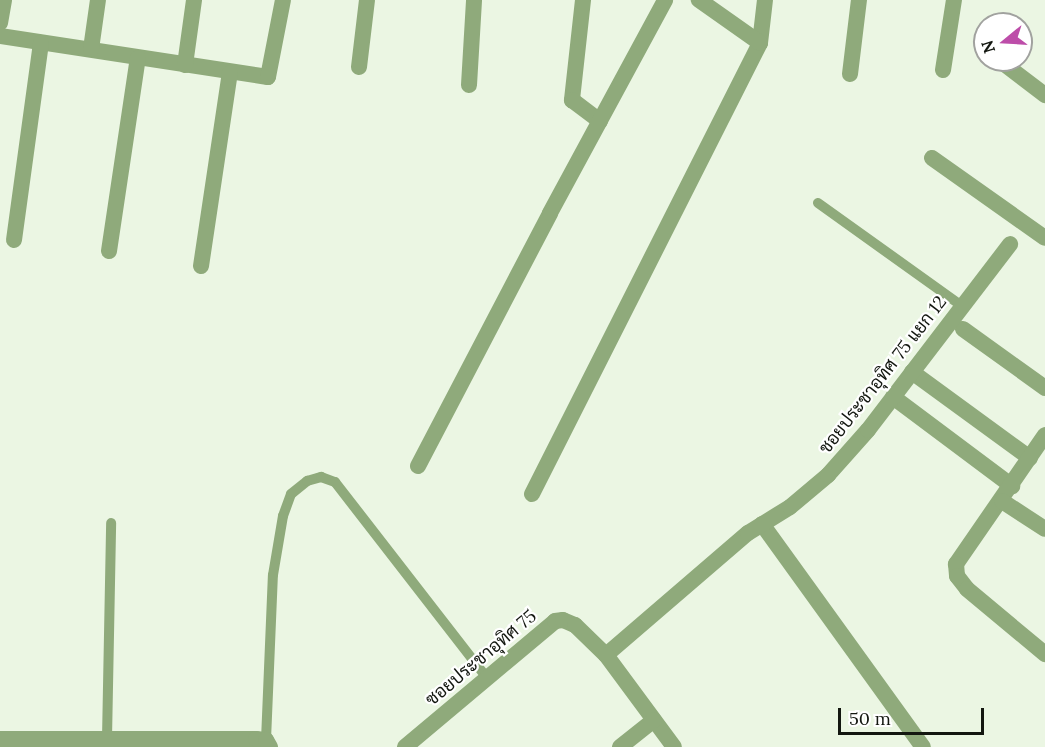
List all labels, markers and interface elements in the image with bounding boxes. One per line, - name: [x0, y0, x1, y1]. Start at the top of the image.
- north arrow: [973, 12, 1033, 72]
- text: N: [976, 38, 999, 56]
- street label: ชอยประชาอุทิศ 75 แยก 12: [815, 292, 951, 458]
- street label: ซอยประชาอุทิศ 75: [421, 605, 541, 711]
- scale bar: [841, 696, 986, 734]
- text: 50 m: [849, 707, 891, 730]

